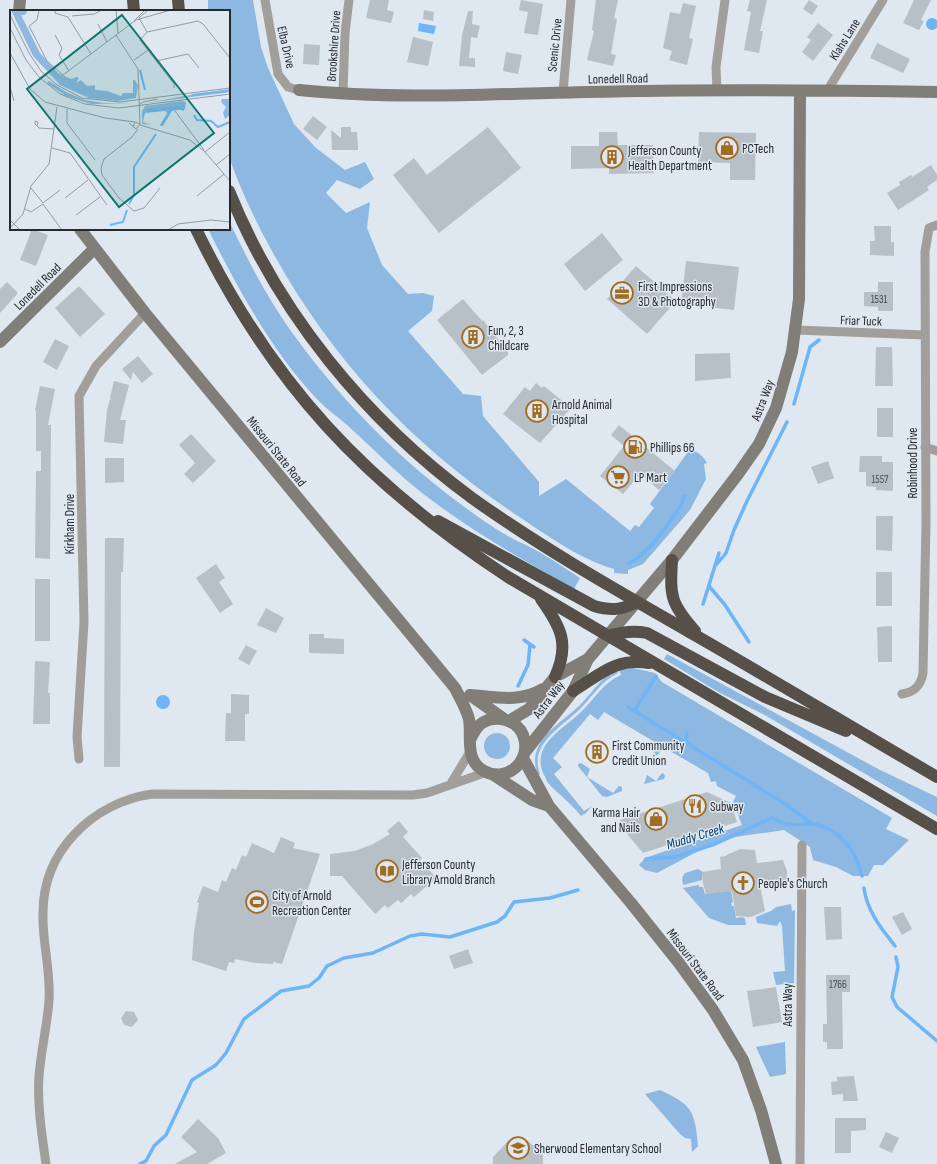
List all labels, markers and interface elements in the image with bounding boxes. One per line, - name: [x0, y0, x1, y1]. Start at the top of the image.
- inset map: [10, 10, 230, 230]
- street label: Brookshire Drive: [324, 10, 344, 82]
- street label: Klahs Lane: [826, 16, 864, 63]
- street label: Scenic Drive: [544, 17, 566, 73]
- street label: Elba Drive: [273, 25, 299, 70]
- street label: Lonedell Road: [588, 70, 648, 88]
- shop icon: PCTech: [714, 135, 740, 161]
- place label: PCTech: [742, 141, 774, 157]
- place label: Jefferson County Health Department: [627, 143, 712, 174]
- building icon: Jefferson County Health Department: [599, 144, 625, 170]
- street label: Lonedell Road: [11, 260, 65, 314]
- place label: First Impressions 3D & Photography: [638, 279, 716, 310]
- office icon: First Impressions 3D & Photography: [609, 280, 635, 306]
- house number: 1531: [871, 293, 888, 306]
- street label: Friar Tuck: [840, 312, 882, 330]
- place label: Fun, 2, 3 Childcare: [488, 323, 529, 354]
- building icon: Fun, 2, 3 Childcare: [460, 324, 486, 350]
- street label: Astra Way: [747, 377, 778, 424]
- place label: Arnold Animal Hospital: [551, 397, 612, 428]
- building icon: Arnold Animal Hospital: [524, 398, 550, 424]
- street label: Missouri State Road: [243, 413, 309, 490]
- street label: Robinhood Drive: [905, 427, 921, 499]
- fuel station icon: Phillips 66: [622, 434, 648, 460]
- place label: Phillips 66: [650, 440, 695, 456]
- supermarket icon: LP Mart: [605, 464, 631, 490]
- place label: LP Mart: [634, 470, 667, 486]
- house number: 1557: [871, 473, 889, 486]
- street label: Kirkham Drive: [62, 494, 78, 554]
- street label: Astra Way: [529, 678, 568, 722]
- place label: First Community Credit Union: [612, 738, 684, 769]
- building icon: First Community Credit Union: [584, 739, 610, 765]
- restaurant icon: Subway: [682, 793, 708, 819]
- place label: Subway: [710, 799, 743, 815]
- place label: Karma Hair and Nails: [592, 805, 640, 836]
- shop icon: Karma Hair and Nails: [643, 806, 669, 832]
- water label: Muddy Creek: [664, 819, 727, 853]
- place label: Jefferson County Library Arnold Branch: [401, 857, 495, 888]
- library icon: Jefferson County Library Arnold Branch: [374, 858, 400, 884]
- church icon: People's Church: [730, 870, 756, 896]
- place label: People's Church: [758, 876, 828, 892]
- place label: City of Arnold Recreation Center: [272, 888, 352, 919]
- sports icon: City of Arnold Recreation Center: [244, 889, 270, 915]
- street label: Missouri State Road: [663, 926, 727, 1004]
- house number: 1766: [829, 978, 847, 991]
- street label: Astra Way: [780, 984, 796, 1027]
- school or university icon: Sherwood Elementary School: [505, 1135, 531, 1161]
- place label: Sherwood Elementary School: [534, 1141, 661, 1157]

